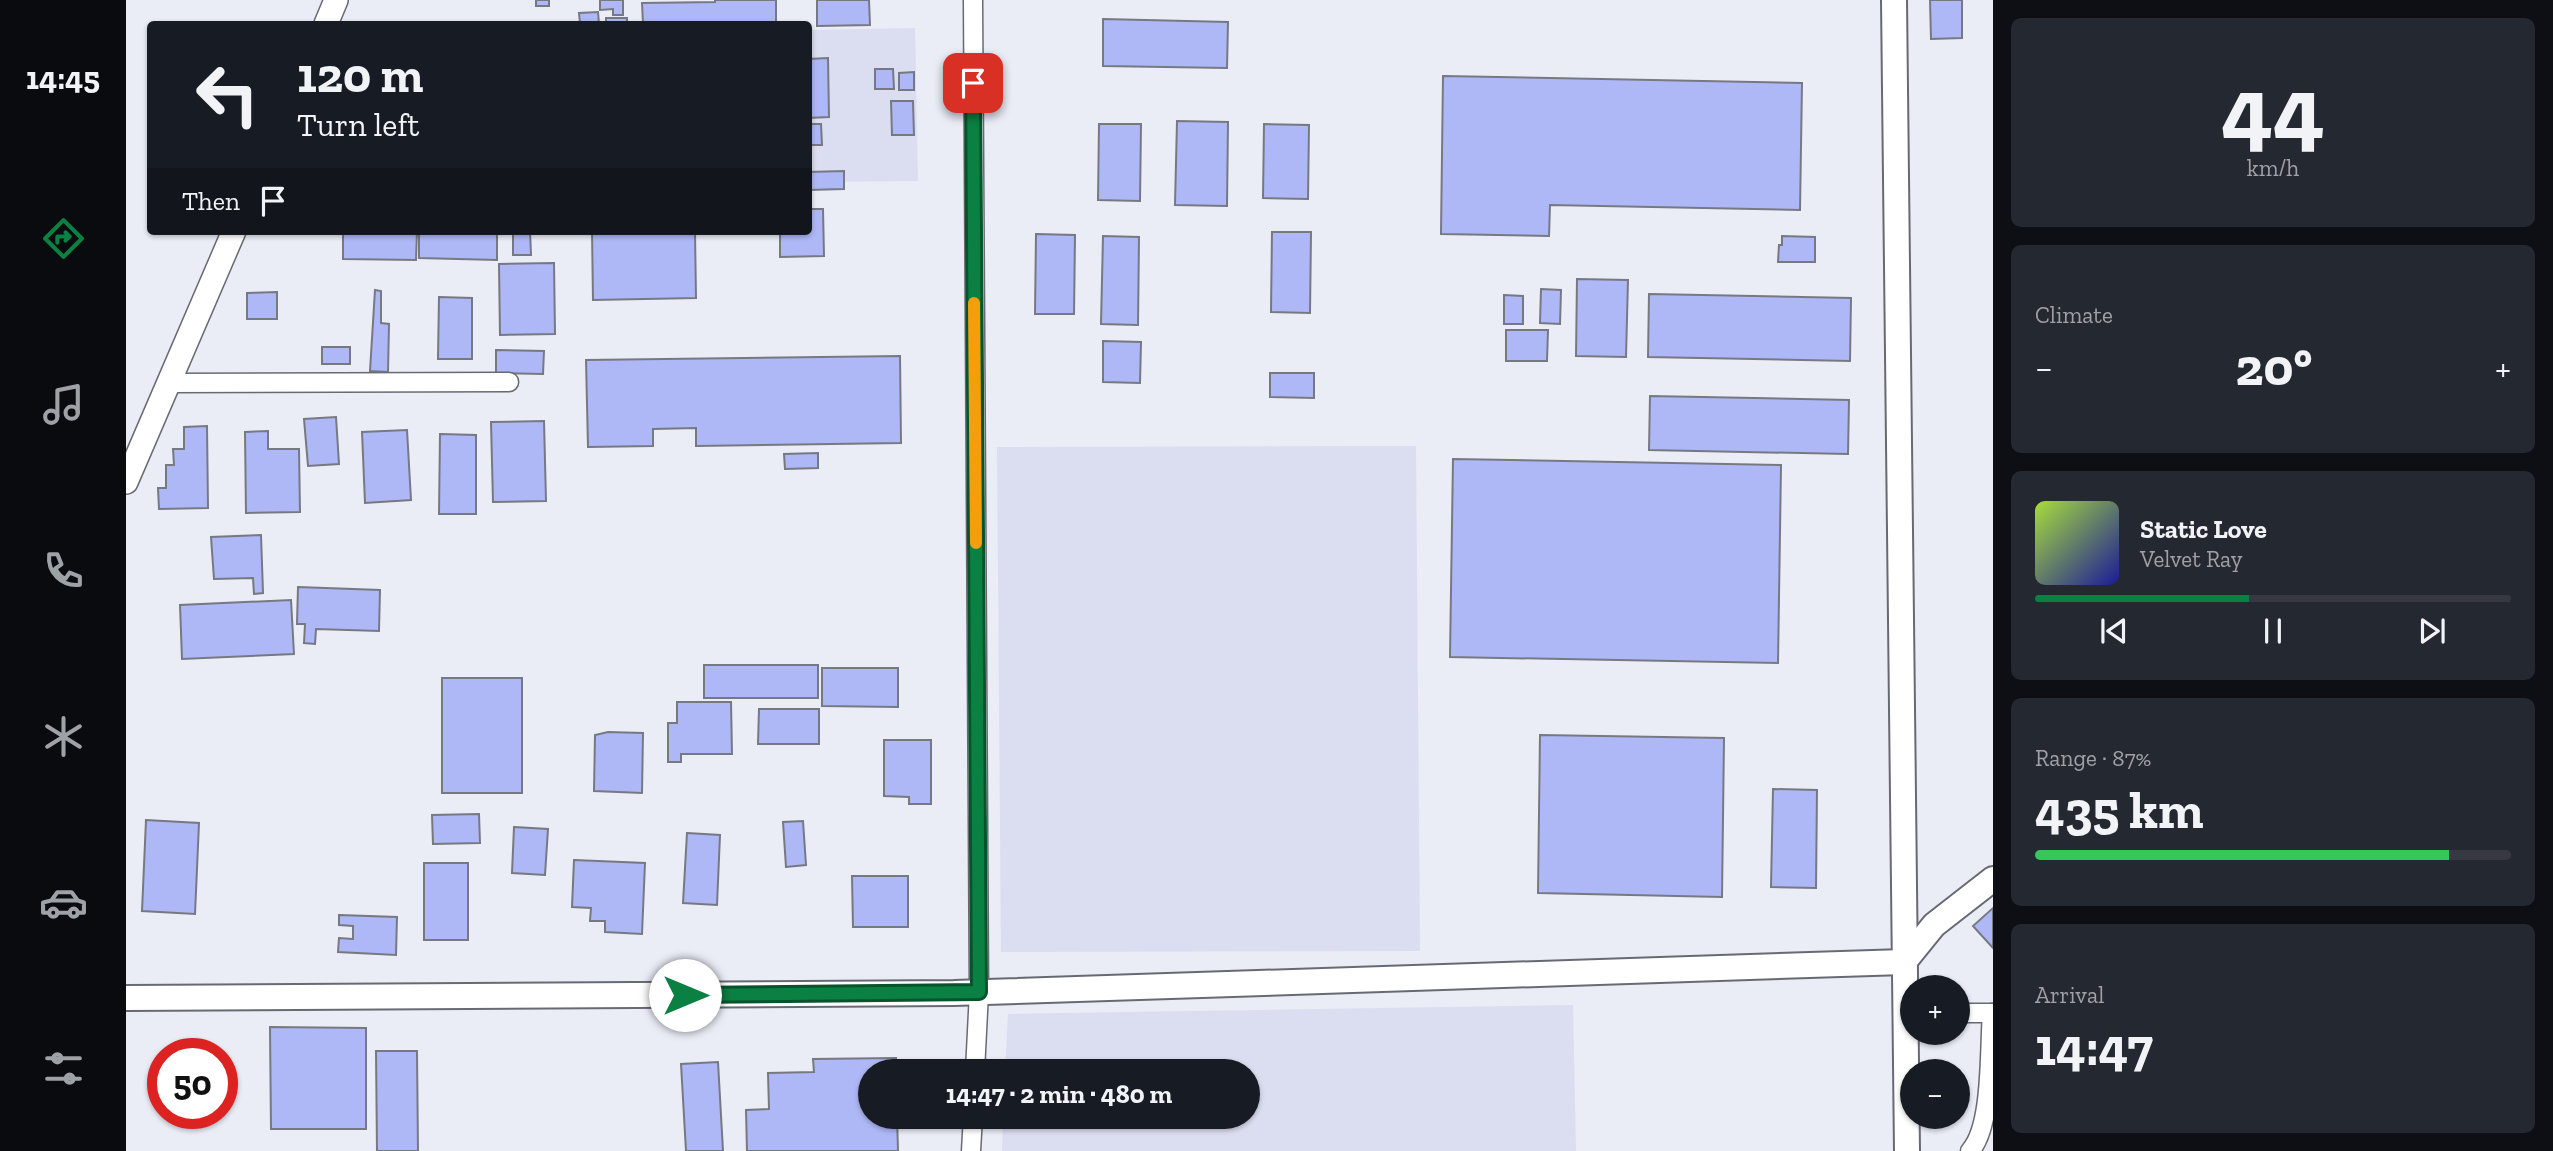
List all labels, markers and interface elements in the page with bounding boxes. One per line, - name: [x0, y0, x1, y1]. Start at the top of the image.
- text: 120 m: [297, 46, 423, 105]
- icon: left: [182, 49, 273, 140]
- pin: [943, 53, 1003, 113]
- text: 44: [2221, 54, 2325, 163]
- text: 14:45: [26, 59, 100, 97]
- icon: arrive: [954, 64, 992, 102]
- text: Turn left: [297, 106, 419, 144]
- text: km/h: [2247, 154, 2299, 182]
- icon: arrive: [254, 182, 292, 220]
- text: Then: [182, 185, 240, 217]
- icon: directions: [39, 214, 88, 263]
- text: Climate: [2035, 301, 2113, 329]
- text: 20°: [2236, 336, 2312, 398]
- text: −: [2035, 345, 2053, 391]
- text: +: [2495, 345, 2511, 391]
- icon: music: [39, 380, 88, 429]
- text: Static Love: [2140, 513, 2267, 545]
- text: Velvet Ray: [2140, 545, 2242, 573]
- icon: phone: [39, 546, 88, 595]
- icon: previous: [2095, 612, 2133, 650]
- icon: pause: [2254, 612, 2292, 650]
- icon: next: [2413, 612, 2451, 650]
- icon: climate: [39, 712, 88, 761]
- text: Range · 87%: [2035, 744, 2151, 772]
- text: 435 km: [2035, 779, 2204, 841]
- icon: car: [39, 878, 88, 927]
- position arrow: [648, 958, 722, 1032]
- map controls: [1900, 975, 1970, 1129]
- button: +: [1900, 975, 1970, 1045]
- text: Arrival: [2035, 981, 2104, 1009]
- text: 14:47: [2035, 1016, 2153, 1078]
- speed limit sign: 50: [147, 1038, 238, 1129]
- icon: filters: [39, 1044, 88, 1093]
- button: −: [1900, 1059, 1970, 1129]
- text: 14:47 · 2 min · 480 m: [946, 1078, 1172, 1110]

